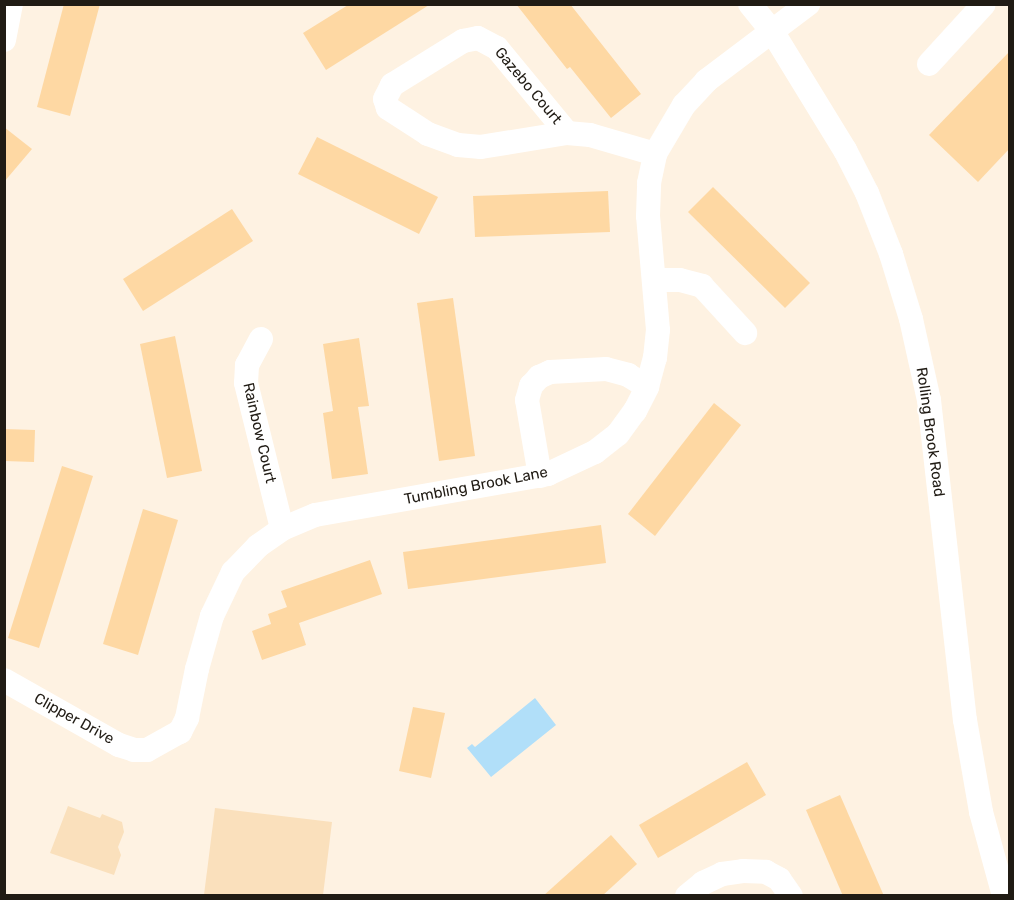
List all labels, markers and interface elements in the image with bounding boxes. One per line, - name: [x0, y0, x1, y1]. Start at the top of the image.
- street label: Gazebo Court: [491, 44, 565, 128]
- street label: Rolling Brook Road: [912, 366, 948, 498]
- street label: Rainbow Court: [239, 381, 279, 485]
- street label: Tumbling Brook Lane: [403, 463, 549, 509]
- street label: Clipper Drive: [31, 690, 117, 748]

